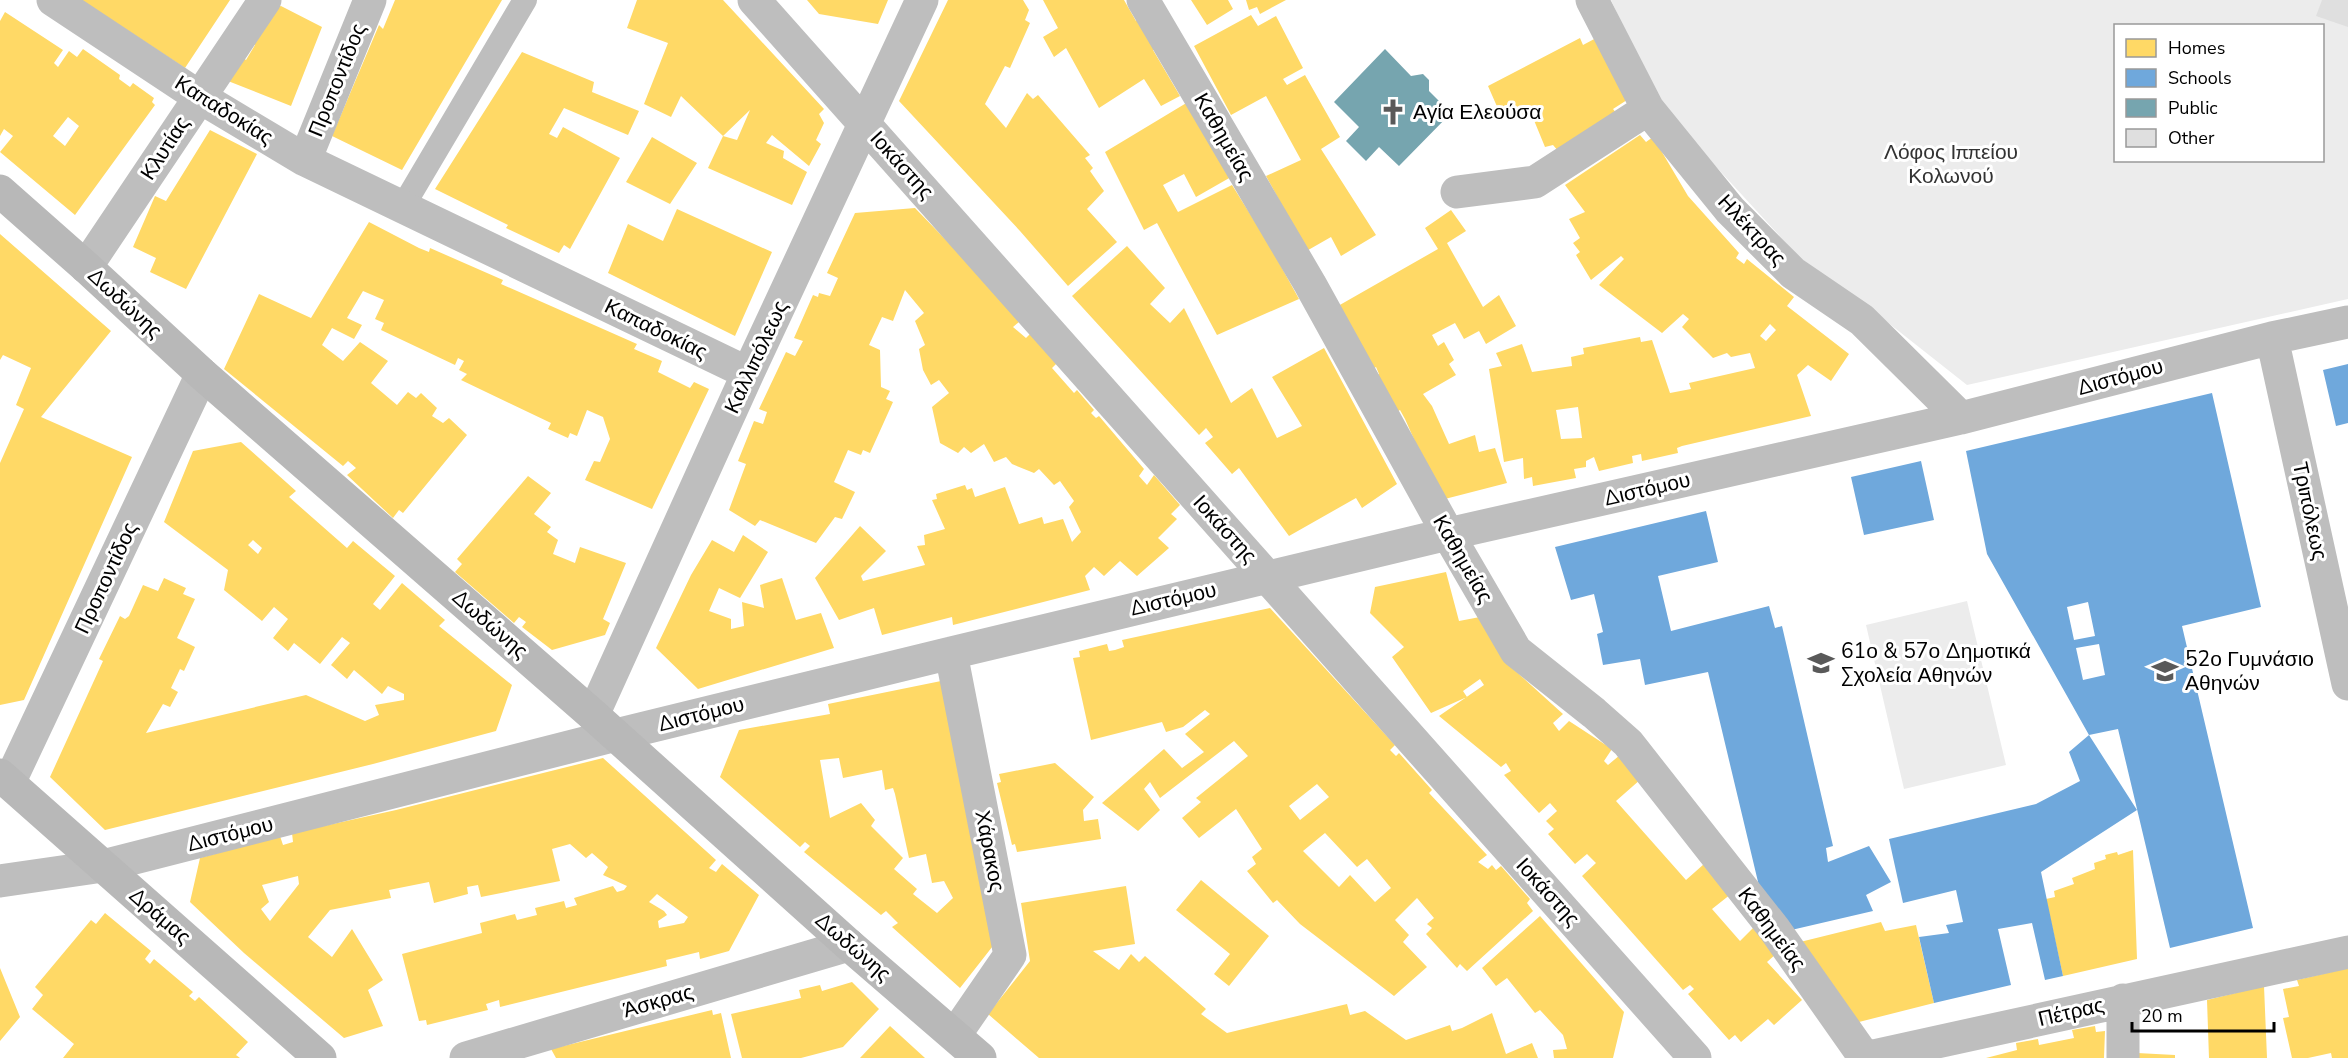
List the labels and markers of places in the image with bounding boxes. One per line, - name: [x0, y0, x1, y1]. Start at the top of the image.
- church icon: Αγία Ελεούσα: [1378, 97, 1408, 127]
- place label: Αγία Ελεούσα: [1413, 98, 1541, 126]
- place label: 61ο & 57ο Δημοτικά Σχολεία Αθηνών: [1841, 637, 2031, 689]
- place label: 52ο Γυμνάσιο Αθηνών: [2185, 645, 2314, 697]
- school or university icon: 61ο & 57ο Δημοτικά Σχολεία Αθηνών: [1806, 648, 1836, 678]
- school or university icon: 52ο Γυμνάσιο Αθηνών: [2150, 656, 2180, 686]

